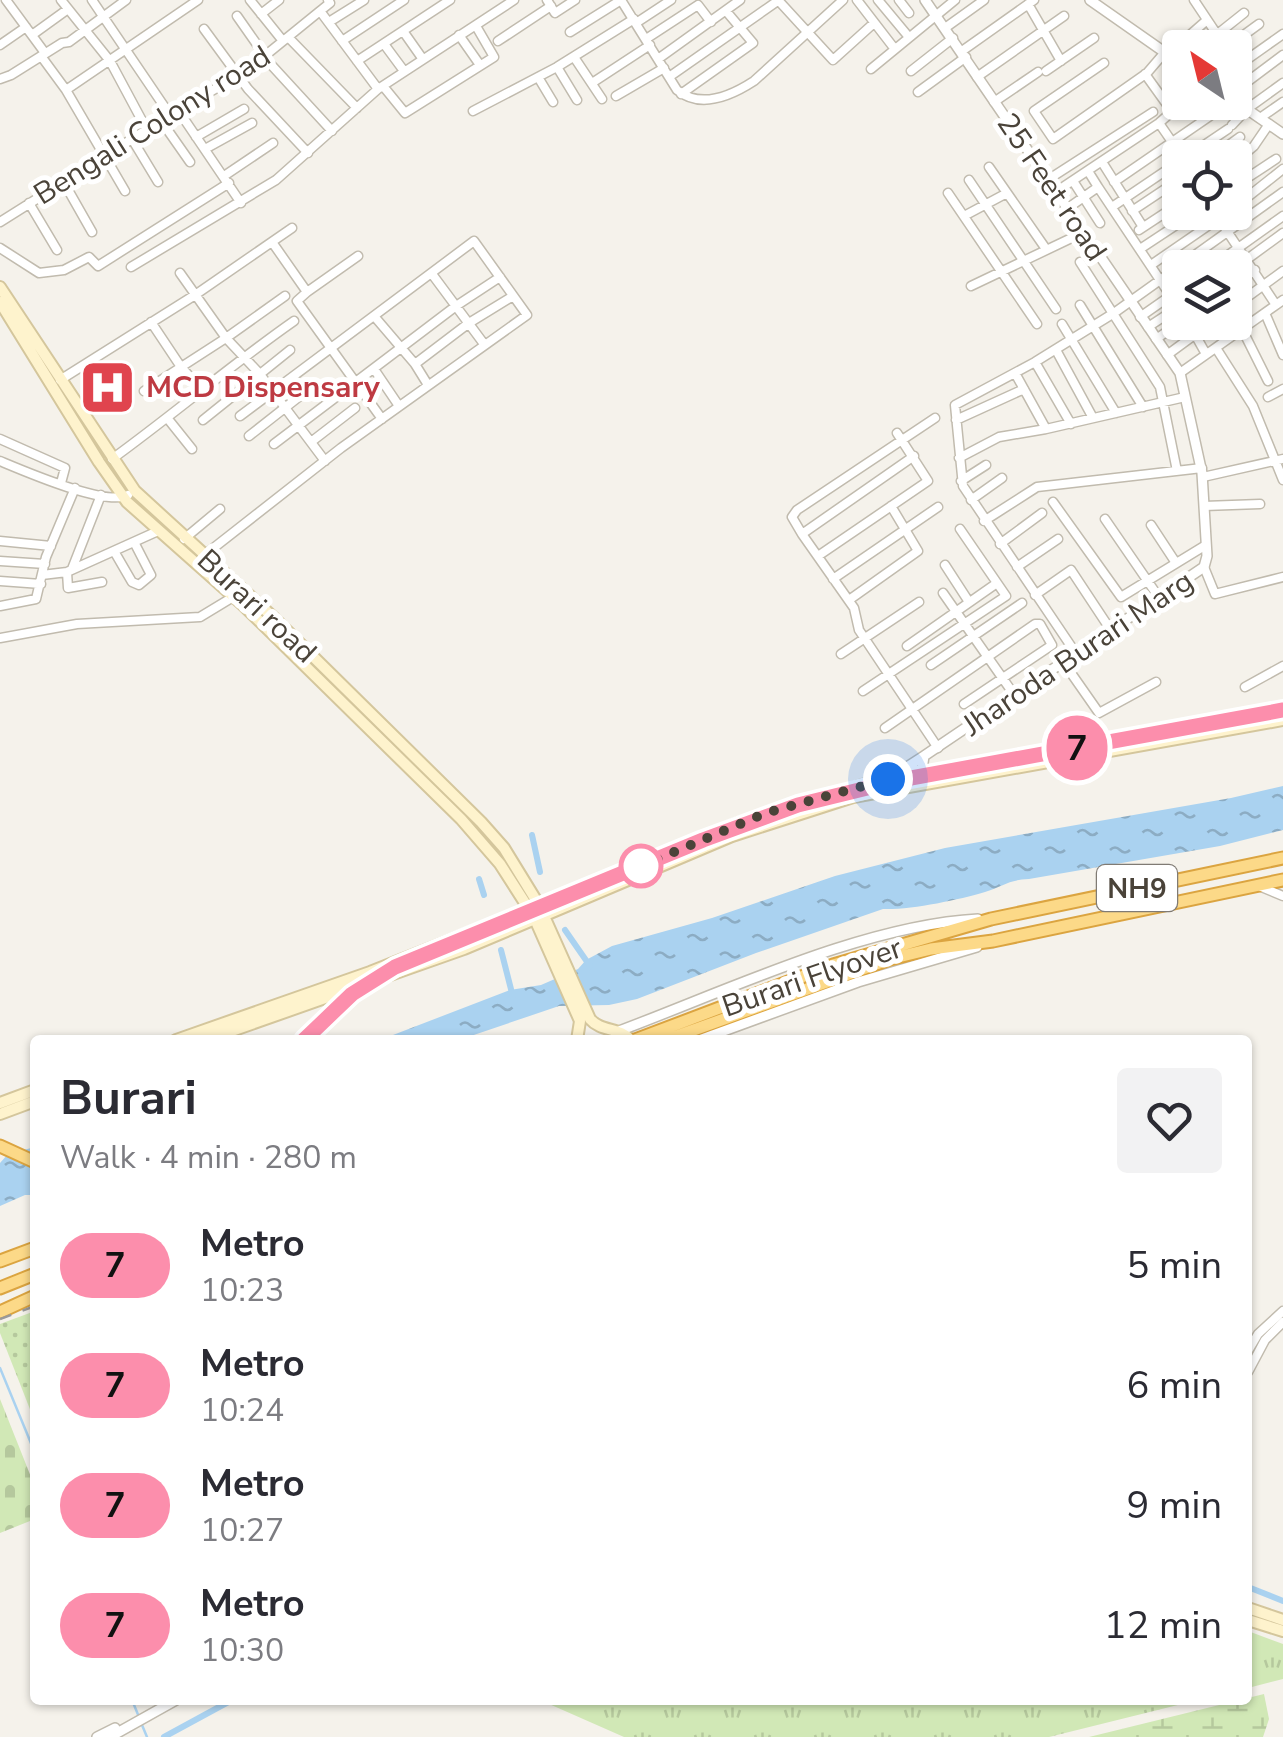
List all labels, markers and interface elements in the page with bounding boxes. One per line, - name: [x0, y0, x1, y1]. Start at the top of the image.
- north arrow: [1162, 30, 1252, 120]
- map controls: [1162, 30, 1252, 340]
- street label: Bengali Colony road: [26, 36, 279, 215]
- street label: 25 Feet road: [987, 105, 1116, 269]
- button: locate: [1162, 140, 1252, 230]
- button: layers: [1162, 250, 1252, 340]
- hospital icon: MCD Dispensary: [77, 357, 137, 417]
- place label: MCD Dispensary: [146, 367, 380, 408]
- street label: Burari road: [188, 540, 325, 672]
- street label: Jharoda Burari Marg: [954, 561, 1202, 746]
- line badge: 7: [1044, 716, 1110, 780]
- text: 7: [1066, 725, 1088, 772]
- your location: [863, 754, 913, 804]
- unlabelled marker: [620, 845, 662, 887]
- road number: NH9: [1097, 865, 1177, 911]
- street label: Burari Flyover: [717, 927, 908, 1027]
- text: Burari: [60, 1065, 197, 1131]
- button: heart: [1117, 1068, 1222, 1173]
- text: Walk · 4 min · 280 m: [60, 1136, 357, 1179]
- text: Metro: [200, 1218, 305, 1269]
- text: 5 min: [1127, 1240, 1222, 1291]
- text: 7: [104, 1242, 126, 1289]
- text: 10:23: [200, 1269, 284, 1312]
- text: Metro: [200, 1338, 305, 1389]
- text: 6 min: [1127, 1360, 1222, 1411]
- text: 7: [104, 1362, 126, 1409]
- text: 10:24: [200, 1389, 284, 1432]
- text: Metro: [200, 1458, 305, 1509]
- text: 9 min: [1127, 1480, 1222, 1531]
- text: 7: [104, 1482, 126, 1529]
- text: 10:27: [200, 1509, 284, 1552]
- text: Metro: [200, 1578, 305, 1629]
- text: 12 min: [1104, 1600, 1222, 1651]
- text: 7: [104, 1602, 126, 1649]
- text: 10:30: [200, 1629, 284, 1672]

